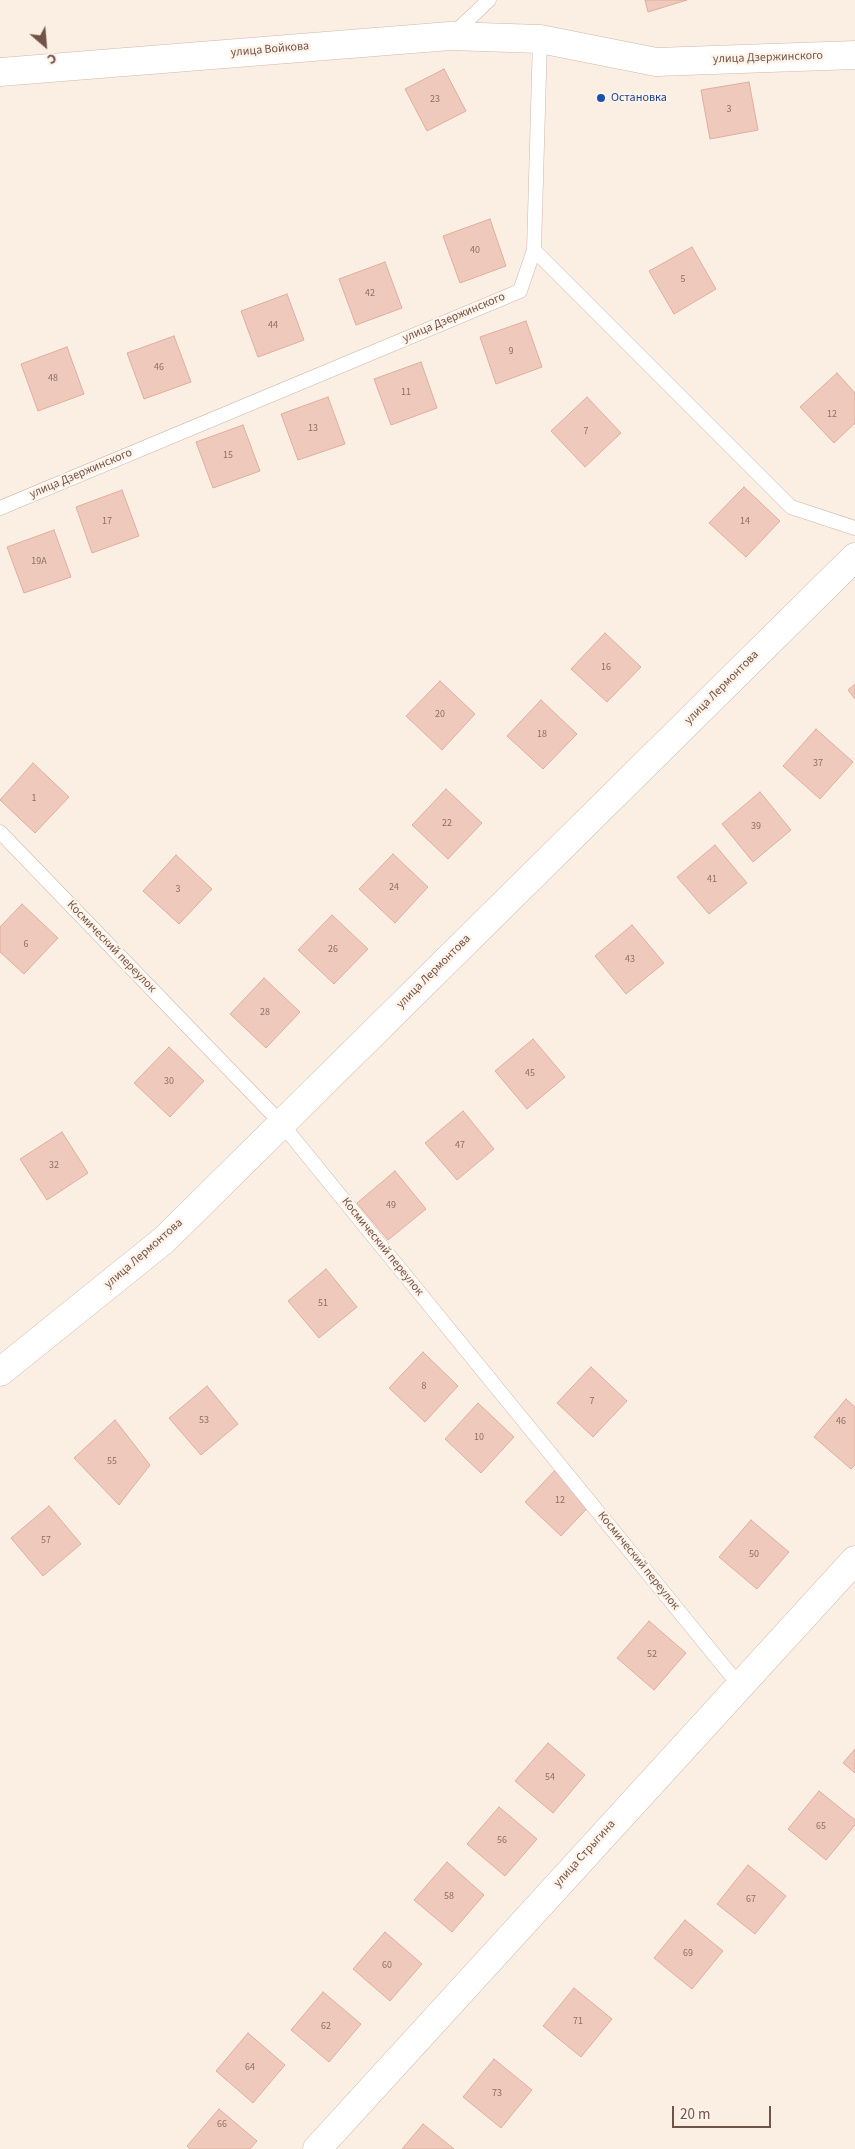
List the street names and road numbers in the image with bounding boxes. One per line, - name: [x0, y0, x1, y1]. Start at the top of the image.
- street label: улица Войкова: [230, 39, 310, 61]
- street label: улица Дзержинского: [713, 49, 823, 67]
- street label: улица Дзержинского: [401, 290, 507, 346]
- street label: улица Дзержинского: [28, 446, 134, 502]
- street label: улица Лермонтова: [682, 648, 762, 728]
- street label: Космический переулок: [63, 898, 159, 996]
- street label: улица Лермонтова: [394, 932, 474, 1012]
- street label: Космический переулок: [338, 1195, 426, 1299]
- street label: улица Лермонтова: [102, 1216, 186, 1292]
- street label: Космический переулок: [594, 1509, 682, 1613]
- street label: улица Стрыгина: [551, 1818, 619, 1890]

